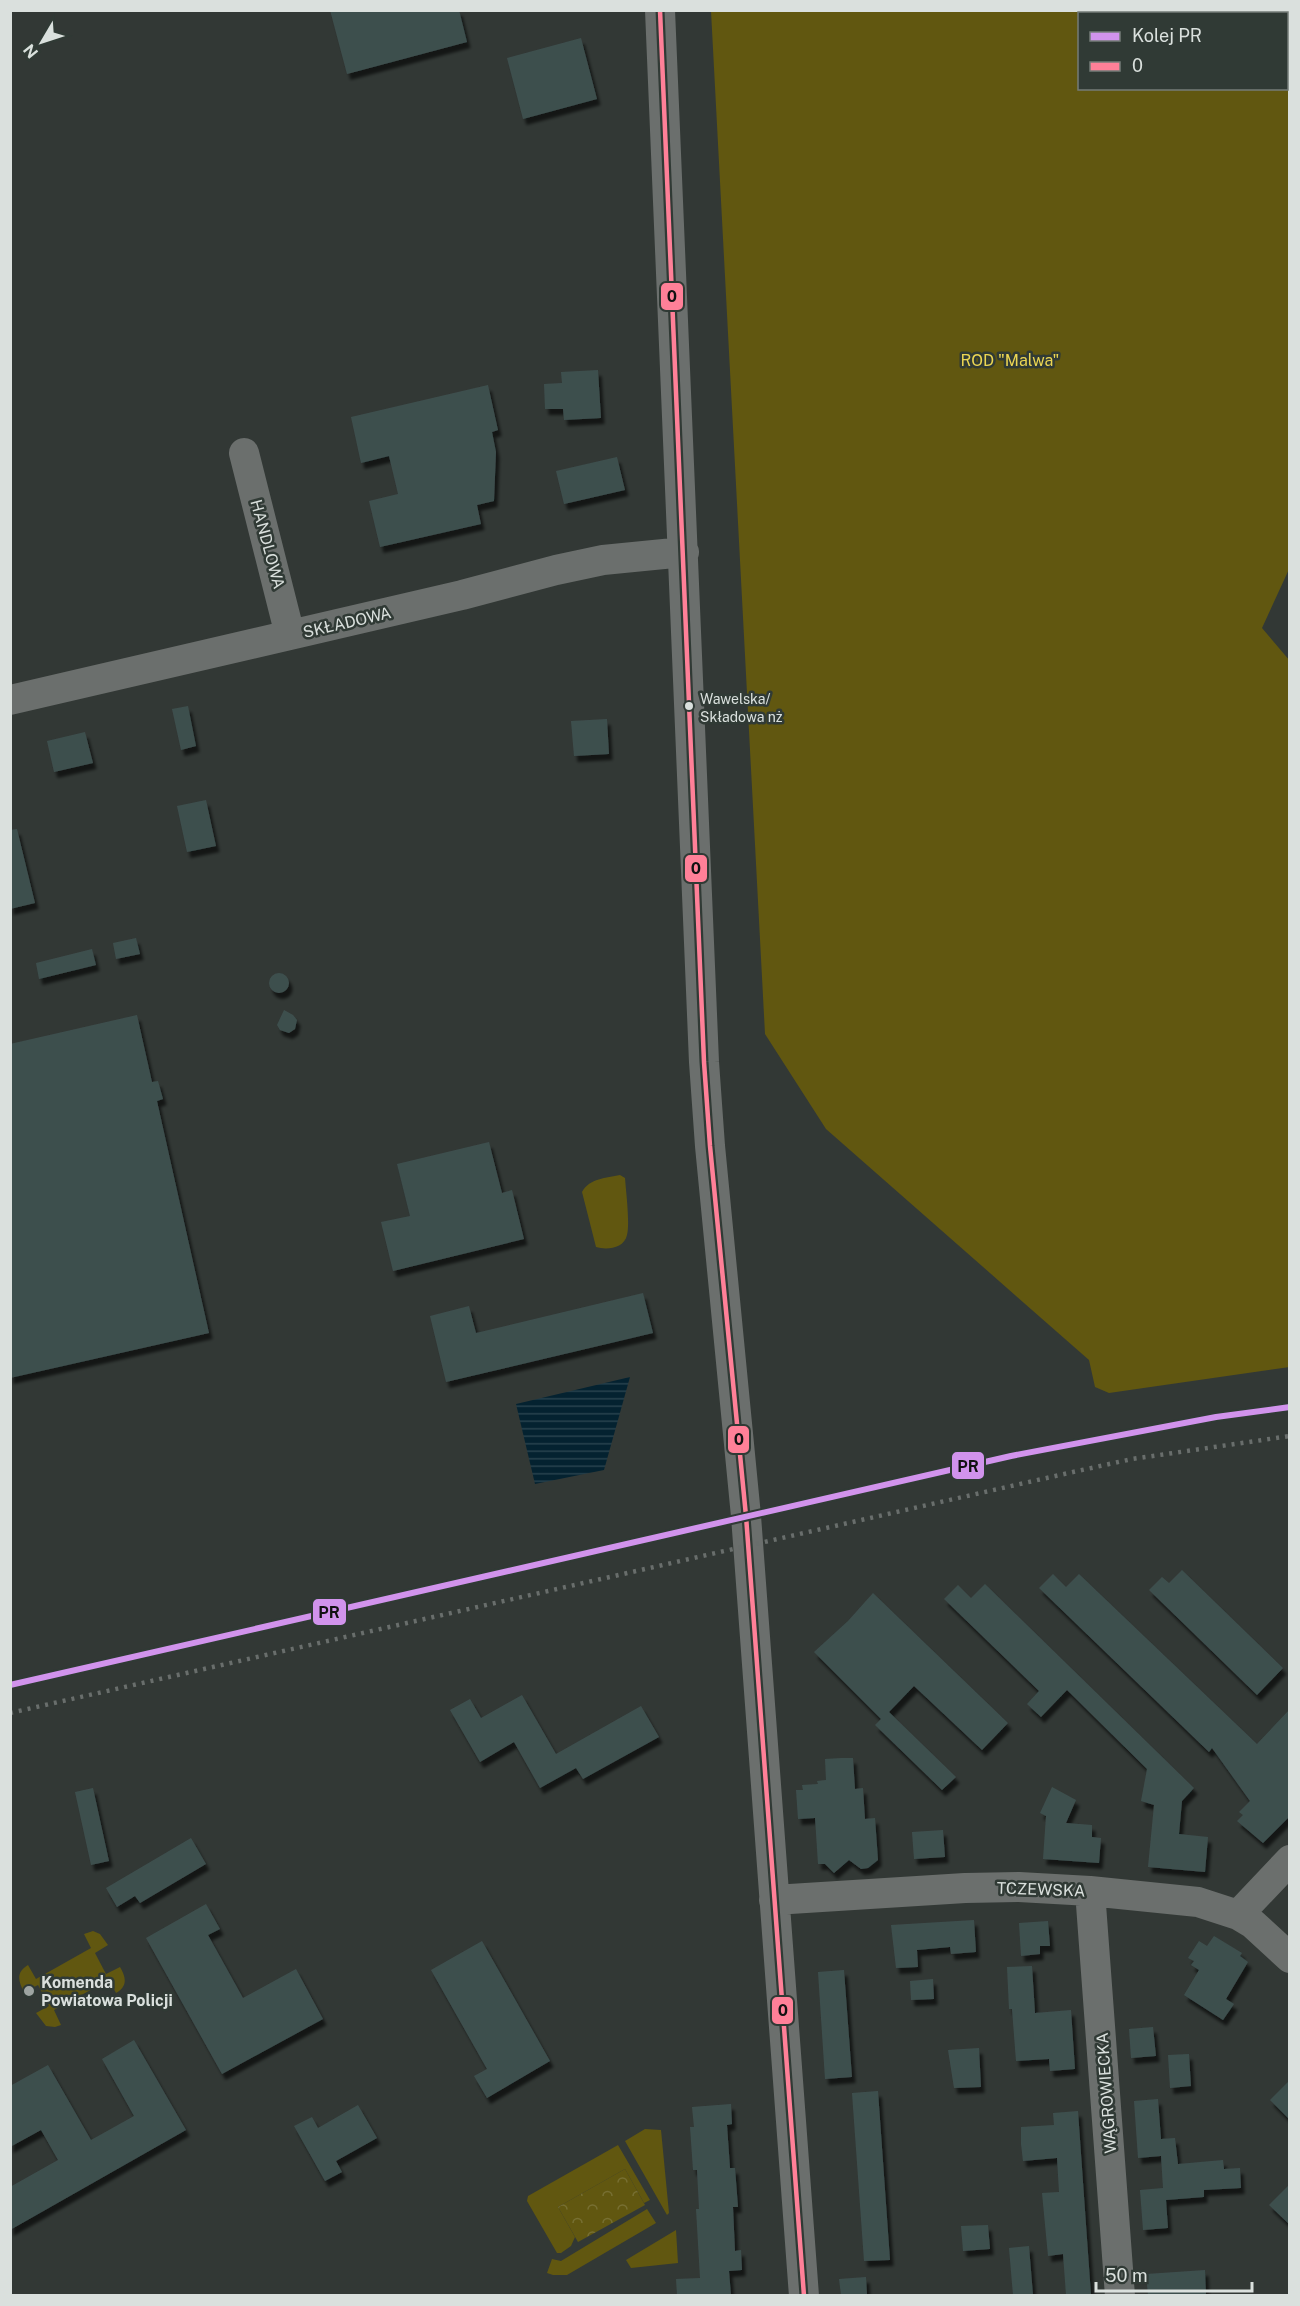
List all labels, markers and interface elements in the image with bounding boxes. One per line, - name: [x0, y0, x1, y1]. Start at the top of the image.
- north arrow: [12, 12, 72, 72]
- legend: [1078, 12, 1288, 90]
- text: Kolej PR: [1132, 25, 1202, 46]
- text: N: [19, 40, 42, 62]
- text: 0: [1132, 55, 1143, 76]
- line badge: 0: [660, 282, 684, 311]
- text: 0: [667, 287, 677, 306]
- park label: ROD "Malwa": [961, 351, 1059, 370]
- street label: HANDLOWA: [246, 497, 289, 591]
- street label: SKŁADOWA: [301, 603, 393, 642]
- place label: Wawelska/ Składowa nż: [700, 691, 783, 725]
- marker: Wawelska/ Składowa nż: [683, 700, 695, 712]
- line badge: 0: [684, 854, 708, 883]
- text: 0: [691, 859, 701, 878]
- line badge: 0: [727, 1425, 750, 1454]
- text: 0: [734, 1430, 744, 1449]
- line badge: PR: [951, 1451, 985, 1480]
- text: PR: [957, 1457, 979, 1476]
- line badge: PR: [312, 1598, 347, 1626]
- text: PR: [318, 1603, 340, 1622]
- street label: TCZEWSKA: [996, 1878, 1086, 1901]
- place label: Komenda Powiatowa Policji: [41, 1973, 173, 2010]
- marker: Komenda Powiatowa Policji: [22, 1984, 36, 1998]
- line badge: 0: [771, 1996, 794, 2025]
- text: 0: [778, 2001, 788, 2020]
- street label: WĄGROWIECKA: [1093, 2032, 1120, 2154]
- scale bar: [1096, 2255, 1252, 2293]
- text: 50 m: [1105, 2265, 1148, 2286]

